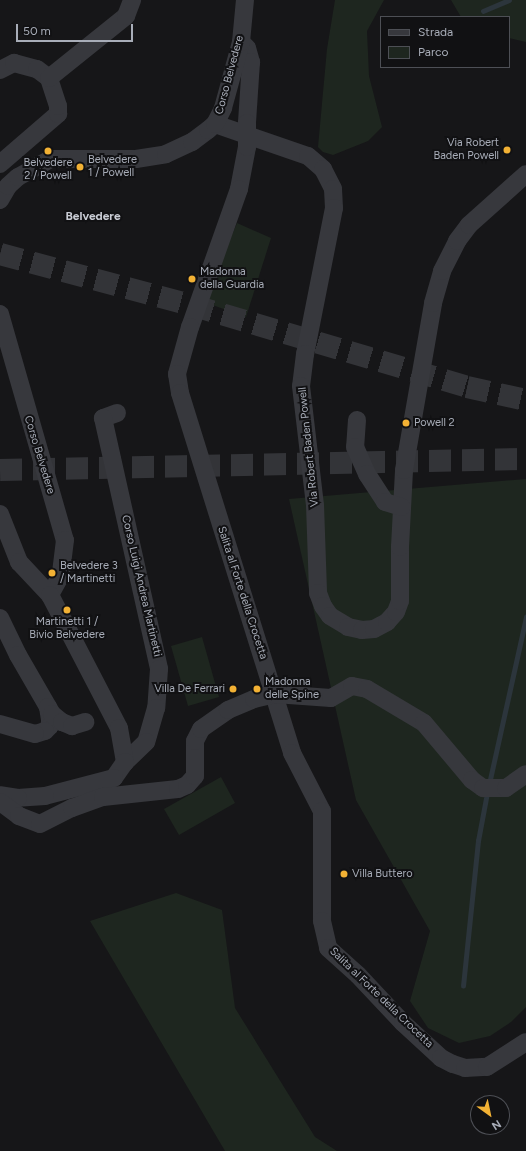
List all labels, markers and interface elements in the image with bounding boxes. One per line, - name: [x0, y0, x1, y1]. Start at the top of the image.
- scale bar: [18, 16, 135, 42]
- legend: [380, 16, 510, 68]
- text: 50 m: [23, 24, 51, 38]
- text: Strada: [418, 25, 453, 39]
- street label: Corso Belvedere: [213, 34, 247, 116]
- text: Parco: [418, 45, 448, 59]
- place label: Via Robert Baden Powell: [434, 137, 499, 163]
- marker: Via Robert Baden Powell: [502, 145, 512, 155]
- marker: Belvedere 2 / Powell: [43, 146, 53, 156]
- place label: Belvedere 1 / Powell: [88, 154, 137, 180]
- place label: Belvedere 2 / Powell: [24, 157, 72, 183]
- marker: Belvedere 1 / Powell: [75, 162, 85, 172]
- district label: Belvedere: [65, 210, 121, 224]
- place label: Madonna della Guardia: [200, 266, 264, 292]
- marker: Madonna della Guardia: [187, 274, 197, 284]
- street label: Via Robert Baden Powell: [296, 386, 322, 508]
- street label: Corso Belvedere: [21, 414, 57, 496]
- place label: Powell 2: [414, 416, 455, 430]
- marker: Powell 2: [401, 418, 411, 428]
- street label: Corso Luigi Andrea Martinetti: [118, 514, 164, 658]
- street label: Salita al Forte della Crocetta: [214, 525, 270, 661]
- place label: Belvedere 3 / Martinetti: [60, 560, 118, 586]
- marker: Belvedere 3 / Martinetti: [47, 568, 57, 578]
- marker: Martinetti 1 / Bivio Belvedere: [62, 605, 72, 615]
- place label: Martinetti 1 / Bivio Belvedere: [29, 616, 105, 642]
- place label: Madonna delle Spine: [265, 676, 319, 702]
- place label: Villa De Ferrari: [154, 682, 225, 696]
- marker: Villa De Ferrari: [228, 684, 238, 694]
- marker: Madonna delle Spine: [252, 684, 262, 694]
- place label: Villa Buttero: [352, 867, 413, 881]
- marker: Villa Buttero: [339, 869, 349, 879]
- street label: Salita al Forte della Crocetta: [326, 945, 436, 1051]
- north arrow: [470, 1095, 510, 1135]
- text: N: [489, 1117, 503, 1132]

